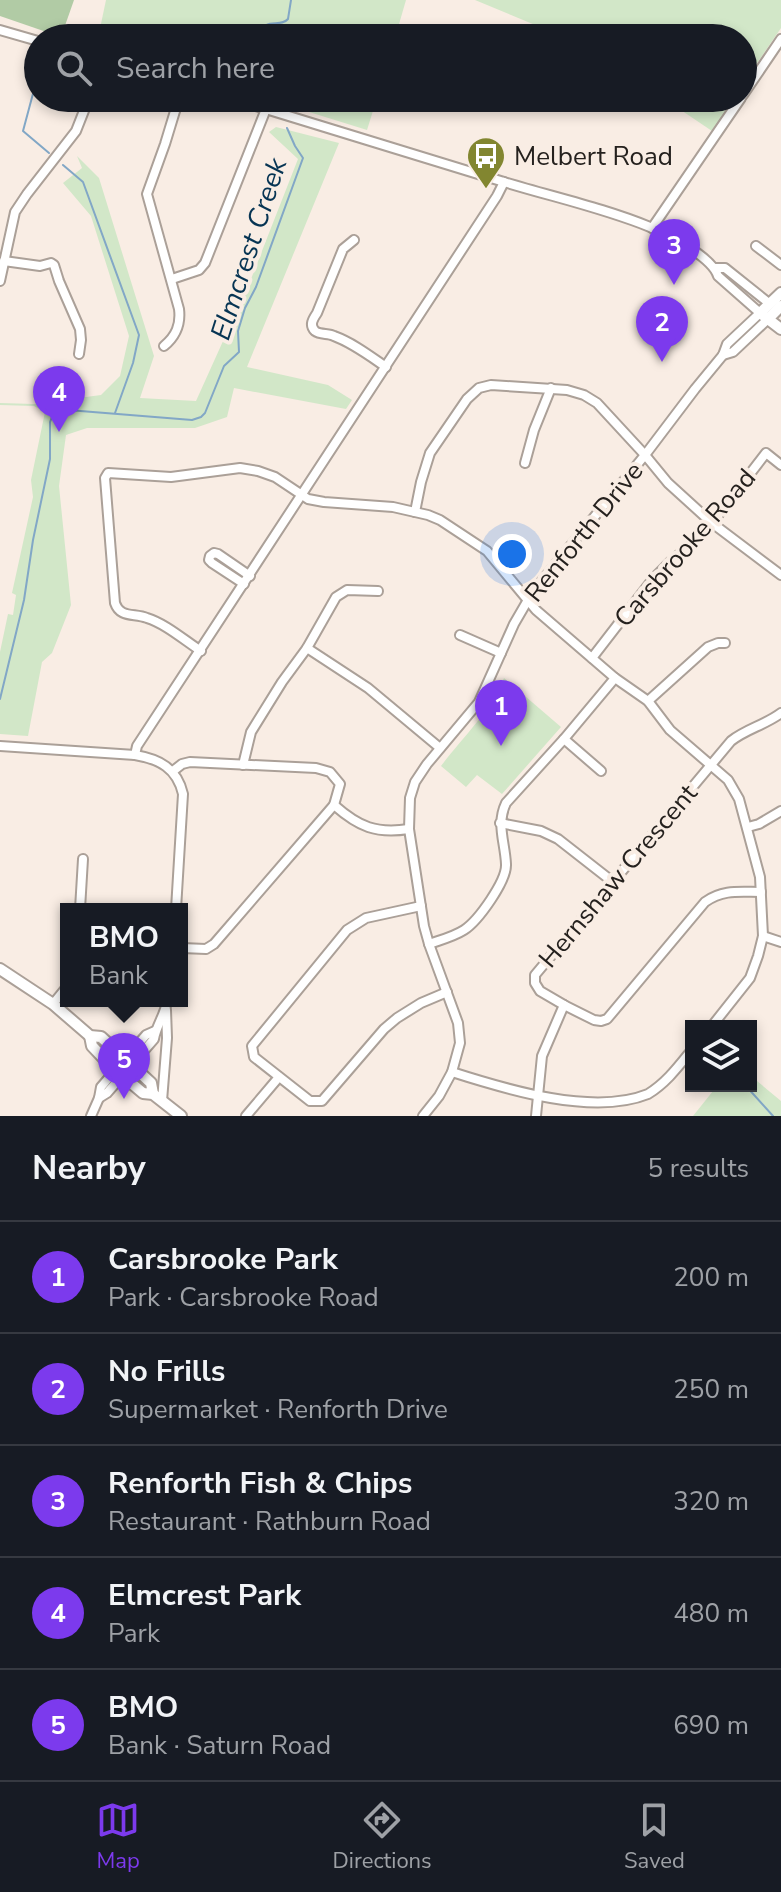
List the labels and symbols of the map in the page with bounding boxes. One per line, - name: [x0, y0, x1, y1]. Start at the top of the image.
- bus stop icon: Melbert Road: [465, 135, 507, 190]
- place label: Melbert Road: [514, 139, 673, 174]
- water label: Elmcrest Creek: [202, 152, 297, 345]
- pin: 3: [648, 219, 700, 285]
- pin: 2: [636, 296, 688, 362]
- pin: 4: [33, 366, 85, 432]
- street label: Renforth Drive: [517, 455, 651, 609]
- street label: Carsbrooke Road: [606, 461, 764, 635]
- your location: [492, 534, 532, 574]
- pin: 1: [475, 680, 527, 746]
- street label: Hernshaw Crescent: [531, 776, 706, 975]
- pin: 5: [98, 1033, 150, 1099]

